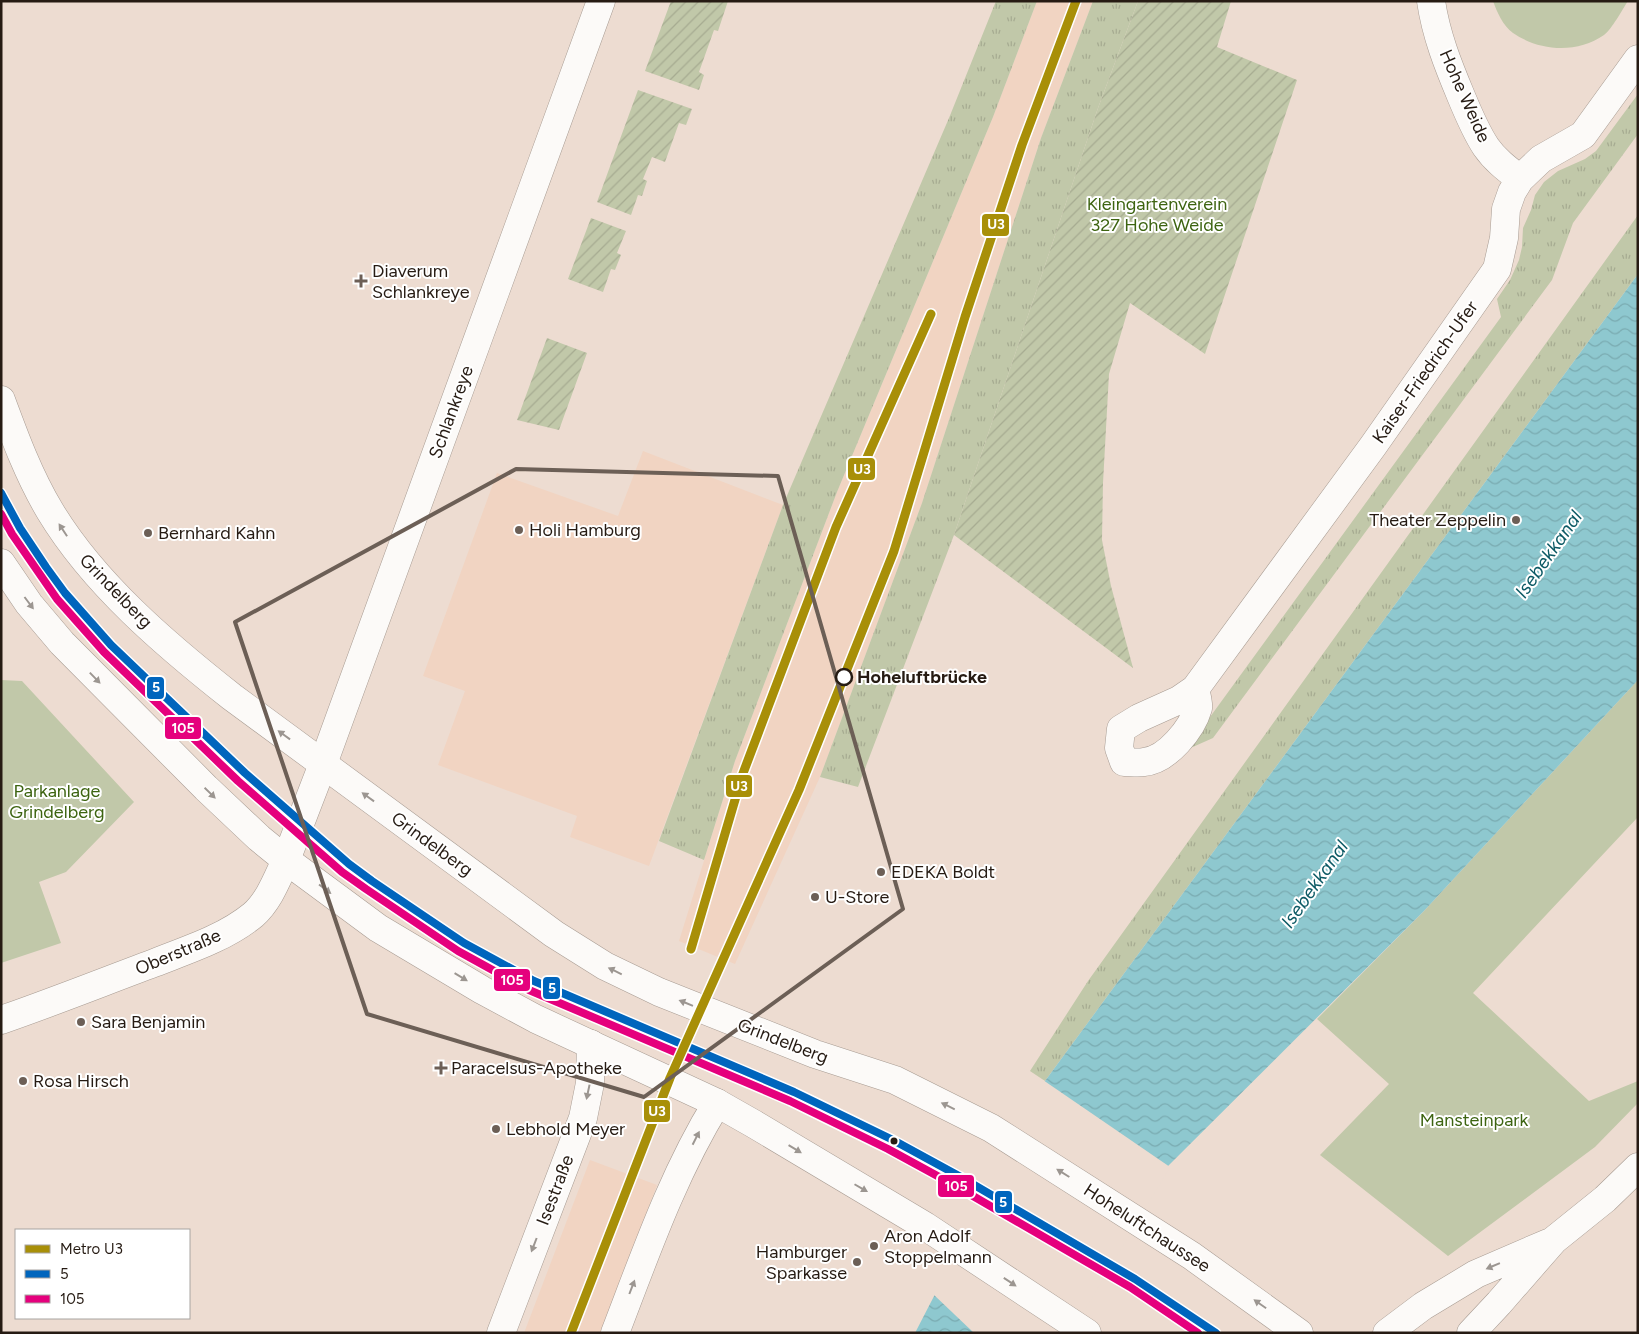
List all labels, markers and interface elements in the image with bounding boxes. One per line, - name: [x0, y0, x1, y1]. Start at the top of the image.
- street label: Hohe Weide: [1435, 46, 1495, 146]
- park label: Kleingartenverein 327 Hohe Weide: [1087, 193, 1227, 236]
- line badge: U3: [981, 213, 1010, 237]
- text: U3: [987, 216, 1005, 233]
- place label: Diaverum Schlankreye: [372, 260, 470, 303]
- marker: Diaverum Schlankreye: [354, 274, 368, 288]
- street label: Kaiser-Friedrich-Ufer: [1368, 296, 1482, 448]
- street label: Schlankreye: [424, 362, 478, 462]
- line badge: U3: [847, 457, 876, 481]
- text: U3: [853, 461, 871, 478]
- water label: Isebekkanal: [1510, 506, 1587, 602]
- place label: Theater Zeppelin: [1369, 509, 1506, 531]
- marker: Theater Zeppelin: [1510, 514, 1522, 526]
- place label: Holi Hamburg: [529, 519, 641, 541]
- place label: Bernhard Kahn: [158, 522, 275, 544]
- one-way arrow: [58, 524, 68, 537]
- marker: Holi Hamburg: [513, 524, 525, 536]
- marker: Bernhard Kahn: [142, 527, 154, 539]
- street label: Grindelberg: [75, 549, 157, 633]
- one-way arrow: [24, 596, 34, 610]
- place label: Hoheluftbrücke: [857, 666, 987, 688]
- marker: Hoheluftbrücke: [835, 668, 853, 686]
- one-way arrow: [89, 671, 101, 683]
- line badge: 5: [146, 676, 165, 700]
- text: 5: [152, 679, 160, 696]
- line badge: 105: [164, 716, 202, 740]
- text: 105: [171, 720, 195, 737]
- one-way arrow: [277, 730, 291, 740]
- line badge: U3: [725, 774, 753, 798]
- text: U3: [730, 778, 748, 795]
- park label: Parkanlage Grindelberg: [9, 780, 105, 823]
- one-way arrow: [204, 787, 216, 799]
- one-way arrow: [362, 791, 375, 802]
- street label: Grindelberg: [387, 807, 477, 881]
- water label: Isebekkanal: [1276, 836, 1353, 932]
- place label: EDEKA Boldt: [891, 861, 995, 883]
- marker: EDEKA Boldt: [875, 866, 887, 878]
- one-way arrow: [318, 884, 332, 894]
- place label: U-Store: [825, 886, 890, 908]
- marker: U-Store: [809, 891, 821, 903]
- street label: Oberstraße: [132, 924, 224, 980]
- one-way arrow: [608, 966, 622, 974]
- line badge: 105: [493, 968, 531, 992]
- text: 105: [500, 972, 524, 989]
- one-way arrow: [454, 973, 467, 982]
- line badge: 5: [542, 976, 561, 1000]
- text: 5: [548, 980, 556, 997]
- one-way arrow: [678, 999, 693, 1007]
- place label: Sara Benjamin: [91, 1011, 205, 1033]
- street label: Grindelberg: [735, 1014, 831, 1068]
- marker: Sara Benjamin: [75, 1016, 87, 1028]
- place label: Paracelsus-Apotheke: [451, 1057, 622, 1079]
- marker: Paracelsus-Apotheke: [435, 1062, 447, 1074]
- place label: Rosa Hirsch: [33, 1070, 129, 1092]
- marker: Rosa Hirsch: [17, 1075, 29, 1087]
- one-way arrow: [584, 1085, 592, 1100]
- line badge: U3: [643, 1099, 671, 1123]
- one-way arrow: [941, 1102, 955, 1110]
- text: U3: [648, 1103, 666, 1120]
- park label: Mansteinpark: [1420, 1109, 1528, 1131]
- place label: Lebhold Meyer: [506, 1118, 625, 1140]
- marker: Lebhold Meyer: [490, 1123, 502, 1135]
- one-way arrow: [692, 1131, 700, 1145]
- unlabelled marker: [889, 1136, 899, 1146]
- one-way arrow: [789, 1144, 802, 1154]
- street label: Isestraße: [532, 1152, 579, 1228]
- one-way arrow: [1056, 1168, 1069, 1178]
- line badge: 105: [937, 1174, 975, 1198]
- text: 105: [944, 1178, 968, 1195]
- street label: Hoheluftchaussee: [1080, 1179, 1215, 1277]
- one-way arrow: [855, 1184, 868, 1193]
- line badge: 5: [994, 1190, 1013, 1214]
- text: 5: [999, 1194, 1007, 1211]
- place label: Aron Adolf Stoppelmann: [884, 1225, 992, 1268]
- legend: [15, 1229, 190, 1319]
- one-way arrow: [530, 1238, 538, 1253]
- text: Metro U3: [60, 1240, 123, 1258]
- marker: Aron Adolf Stoppelmann: [868, 1240, 880, 1252]
- place label: Hamburger Sparkasse: [756, 1241, 847, 1284]
- marker: Hamburger Sparkasse: [851, 1256, 863, 1268]
- one-way arrow: [1486, 1263, 1500, 1271]
- text: 5: [60, 1265, 69, 1283]
- one-way arrow: [1003, 1277, 1016, 1286]
- one-way arrow: [628, 1279, 636, 1294]
- text: 105: [60, 1290, 84, 1308]
- one-way arrow: [1253, 1299, 1267, 1309]

